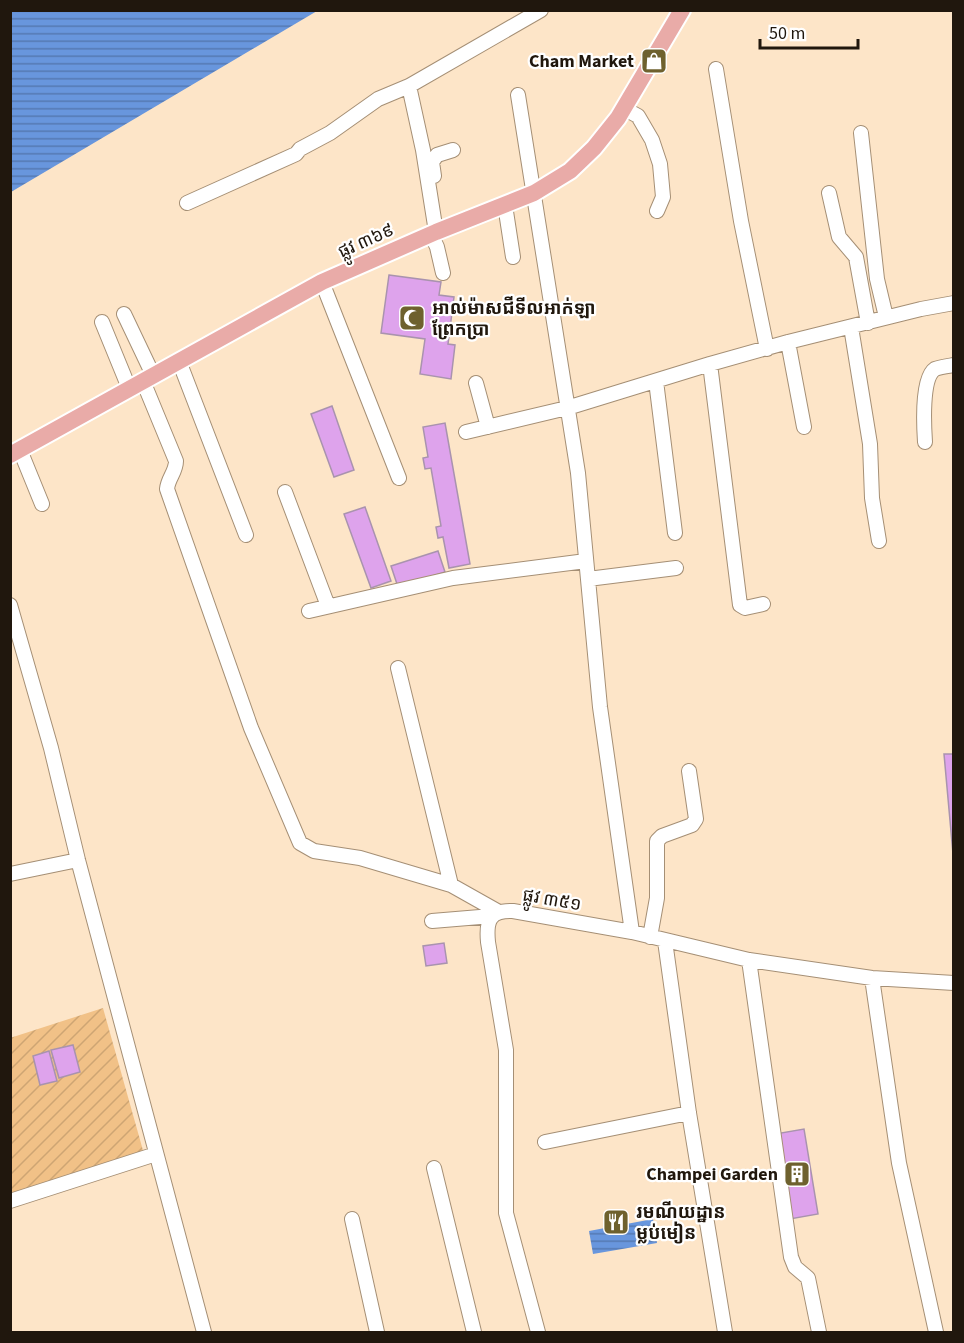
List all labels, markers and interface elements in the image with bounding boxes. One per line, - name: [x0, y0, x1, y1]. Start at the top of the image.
- scale bar: [760, 12, 858, 50]
- text: 50 m: [769, 21, 805, 46]
- shop icon: Cham Market: [639, 46, 669, 76]
- place label: Cham Market: [529, 49, 634, 74]
- street label: ផ្លូវ ៣៦៩: [334, 218, 400, 268]
- place label: អាល់ម៉ាសជីទីលអាក់ឡា ព្រែកប្រា: [432, 296, 596, 342]
- mosque icon: អាល់ម៉ាសជីទីលអាក់ឡា ព្រែកប្រា: [397, 303, 427, 333]
- street label: ផ្លូវ ៣៥១: [520, 883, 583, 921]
- building icon: Champei Garden: [782, 1159, 812, 1189]
- place label: Champei Garden: [646, 1162, 778, 1187]
- place label: រមណីយដ្ឋាន ម្លប់មៀន: [636, 1200, 725, 1246]
- restaurant icon: រមណីយដ្ឋាន ម្លប់មៀន: [601, 1207, 631, 1237]

